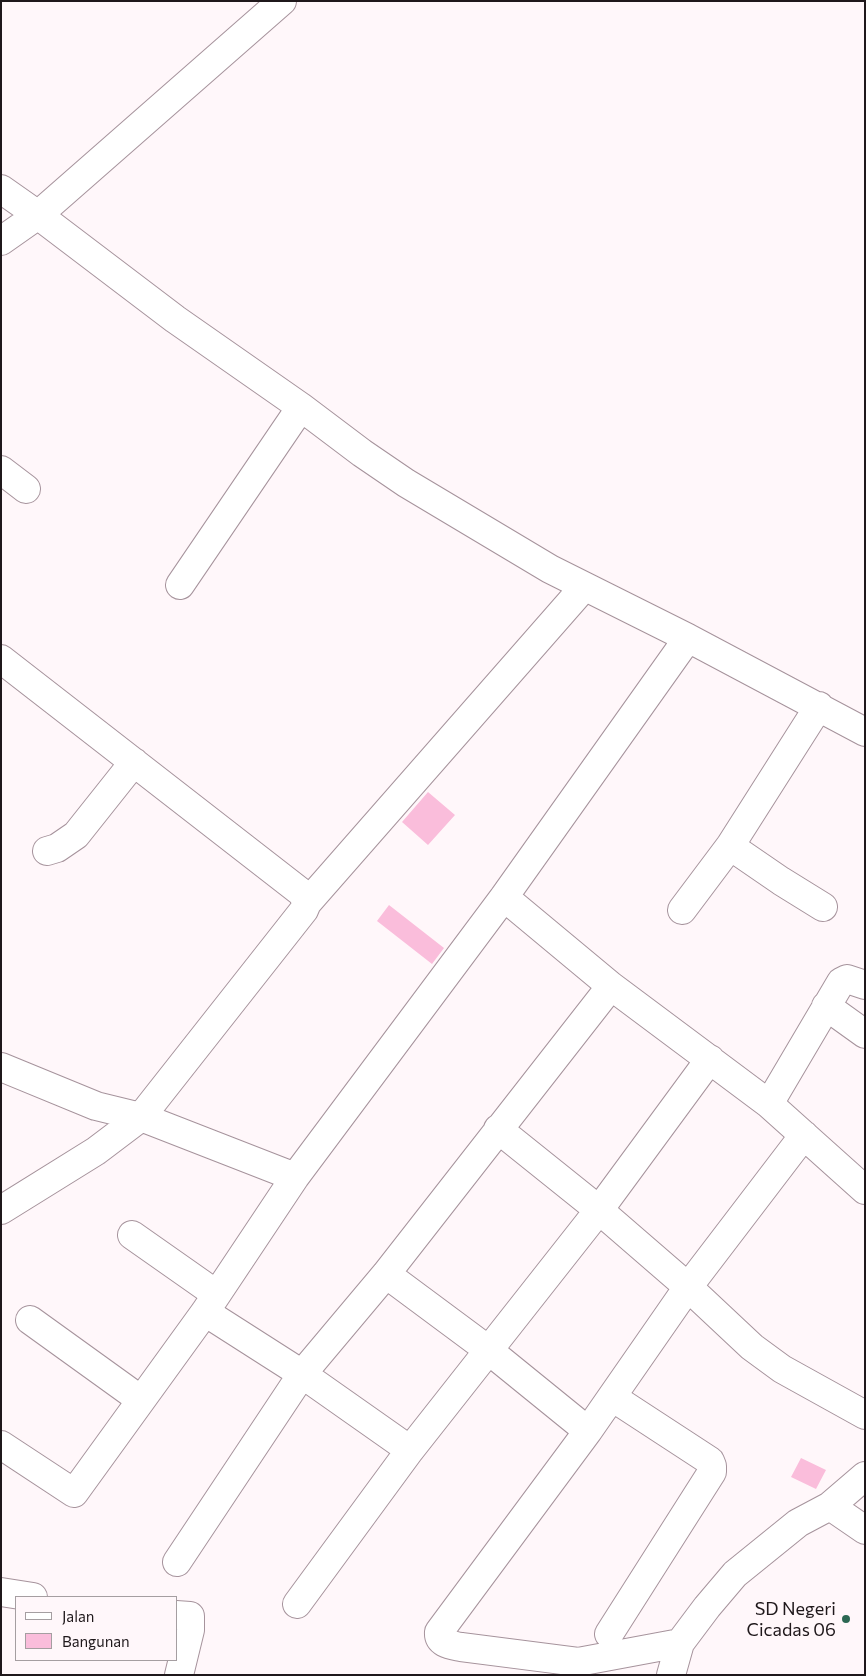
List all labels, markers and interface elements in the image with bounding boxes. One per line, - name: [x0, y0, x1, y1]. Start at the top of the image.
- legend: [15, 1596, 178, 1661]
- place label: SD Negeri Cicadas 06: [747, 1598, 836, 1640]
- text: Jalan: [62, 1607, 94, 1625]
- marker: SD Negeri Cicadas 06: [840, 1613, 852, 1625]
- text: Bangunan: [62, 1632, 130, 1650]

